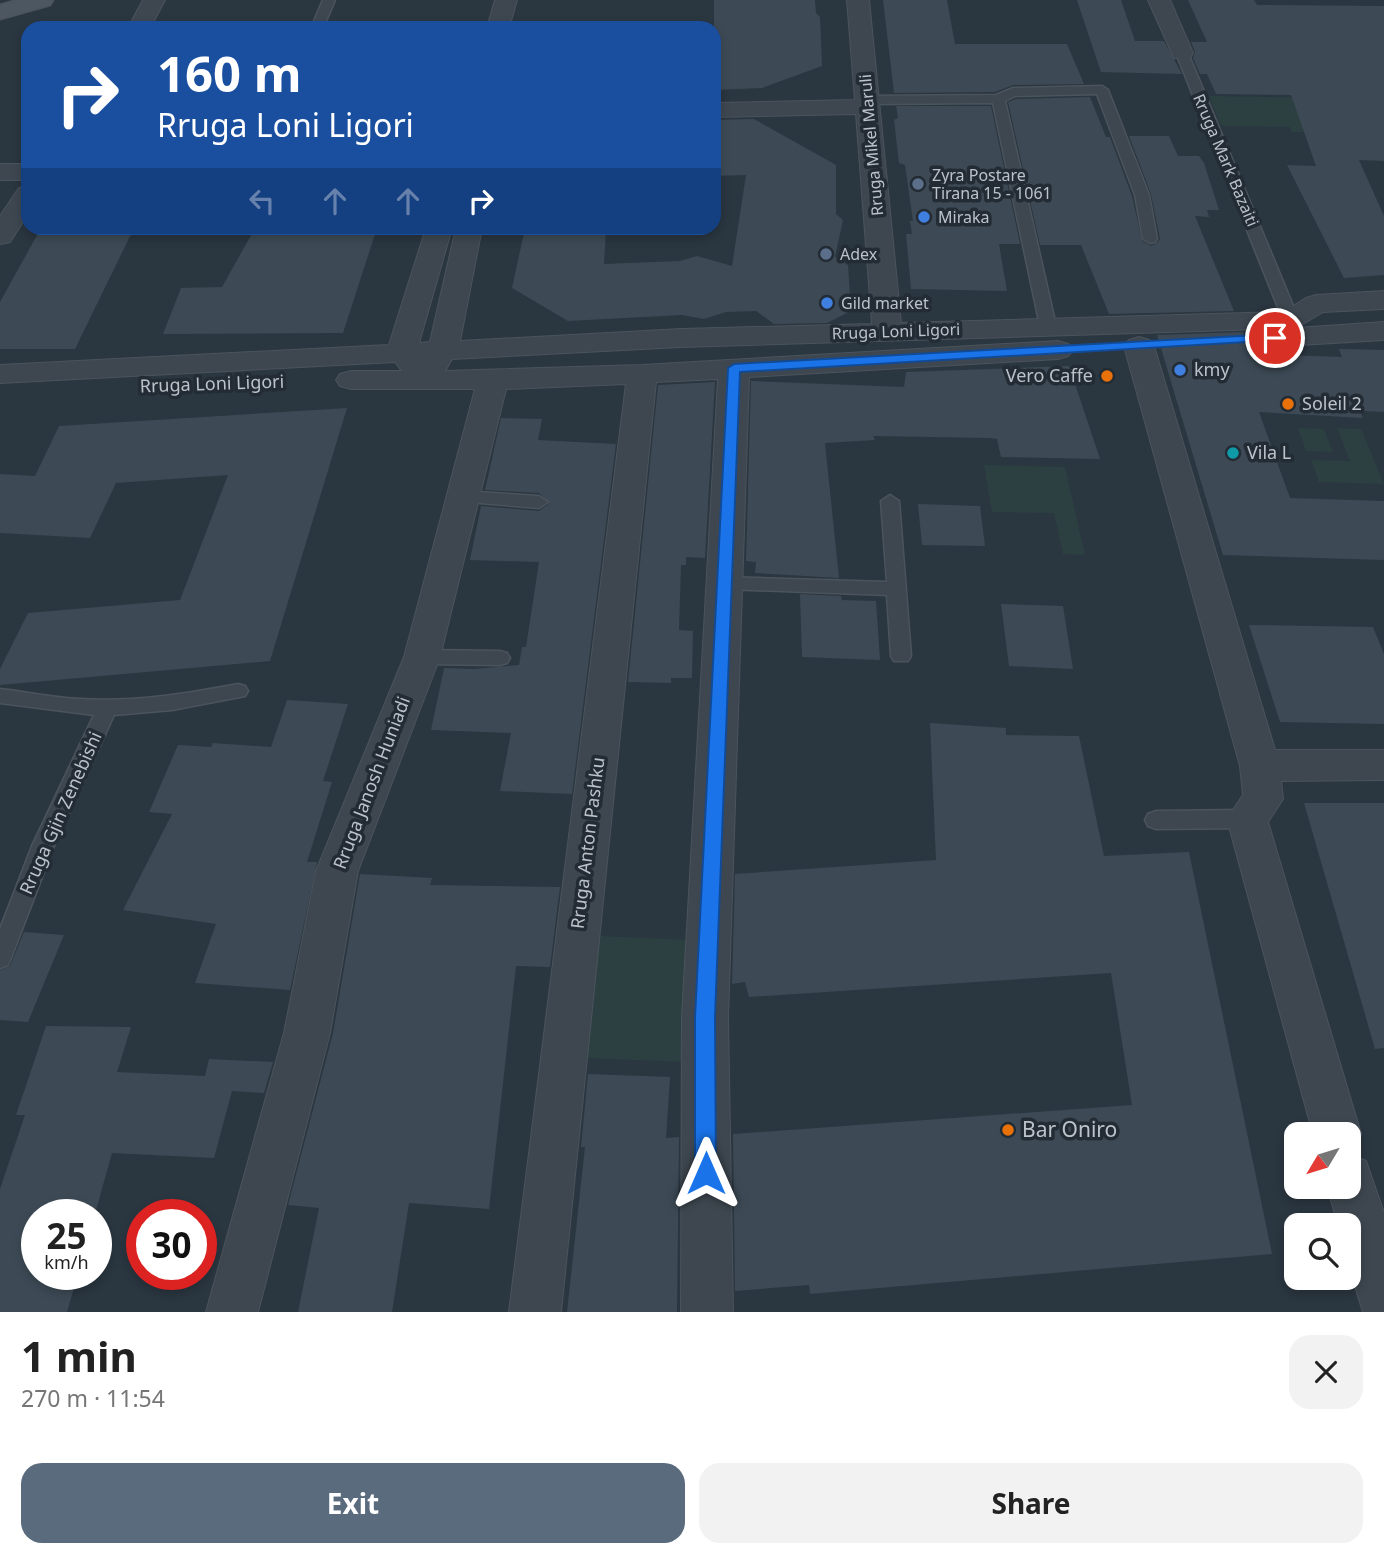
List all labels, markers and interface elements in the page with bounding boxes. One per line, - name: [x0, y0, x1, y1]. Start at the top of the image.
- text: 160 m: [157, 40, 302, 106]
- icon: right: [42, 49, 133, 140]
- street label: Rruga Mikel Maruli: [854, 73, 888, 217]
- street label: Rruga Mark Bazaiti: [1188, 90, 1264, 230]
- text: Rruga Loni Ligori: [157, 103, 414, 146]
- place label: Zyra Postare Tirana 15 - 1061: [932, 164, 1052, 204]
- marker: Zyra Postare Tirana 15 - 1061: [910, 176, 926, 192]
- icon: left: [243, 182, 281, 220]
- icon: ahead: [316, 182, 354, 220]
- icon: ahead: [389, 182, 427, 220]
- icon: right: [462, 182, 500, 220]
- place label: Miraka: [938, 206, 989, 228]
- marker: Miraka: [916, 209, 932, 225]
- place label: Adex: [840, 243, 878, 265]
- marker: Adex: [818, 246, 834, 262]
- place label: Gild market: [841, 292, 929, 314]
- marker: Gild market: [819, 295, 835, 311]
- pin: [1245, 308, 1305, 368]
- street label: Rruga Loni Ligori: [831, 318, 961, 344]
- icon: arrive: [1256, 319, 1294, 357]
- place label: kmy: [1194, 357, 1230, 381]
- marker: kmy: [1172, 362, 1188, 378]
- place label: Vero Caffe: [1006, 363, 1093, 387]
- street label: Rruga Loni Ligori: [139, 368, 285, 398]
- marker: Vero Caffe: [1099, 368, 1115, 384]
- place label: Soleil 2: [1302, 391, 1362, 415]
- marker: Soleil 2: [1280, 396, 1296, 412]
- place label: Vila L: [1247, 440, 1291, 464]
- marker: Vila L: [1225, 445, 1241, 461]
- street label: Rruga Janosh Huniadi: [327, 693, 415, 872]
- street label: Rruga Gjin Zenebishi: [13, 727, 107, 898]
- street label: Rruga Anton Pashku: [565, 756, 609, 930]
- place label: Bar Oniro: [1022, 1115, 1117, 1143]
- marker: Bar Oniro: [1000, 1122, 1016, 1138]
- north arrow: [1284, 1122, 1362, 1199]
- map controls: [1284, 1122, 1361, 1290]
- position arrow: [669, 1136, 743, 1210]
- speed limit sign: 30: [126, 1199, 217, 1290]
- text: 25: [46, 1212, 87, 1259]
- button: search: [1284, 1213, 1361, 1290]
- text: km/h: [44, 1250, 89, 1274]
- text: 1 min: [21, 1327, 137, 1384]
- button: close: [1289, 1335, 1363, 1409]
- text: 270 m · 11:54: [21, 1382, 165, 1414]
- button: Exit: [21, 1463, 685, 1543]
- button: Share: [699, 1463, 1363, 1543]

